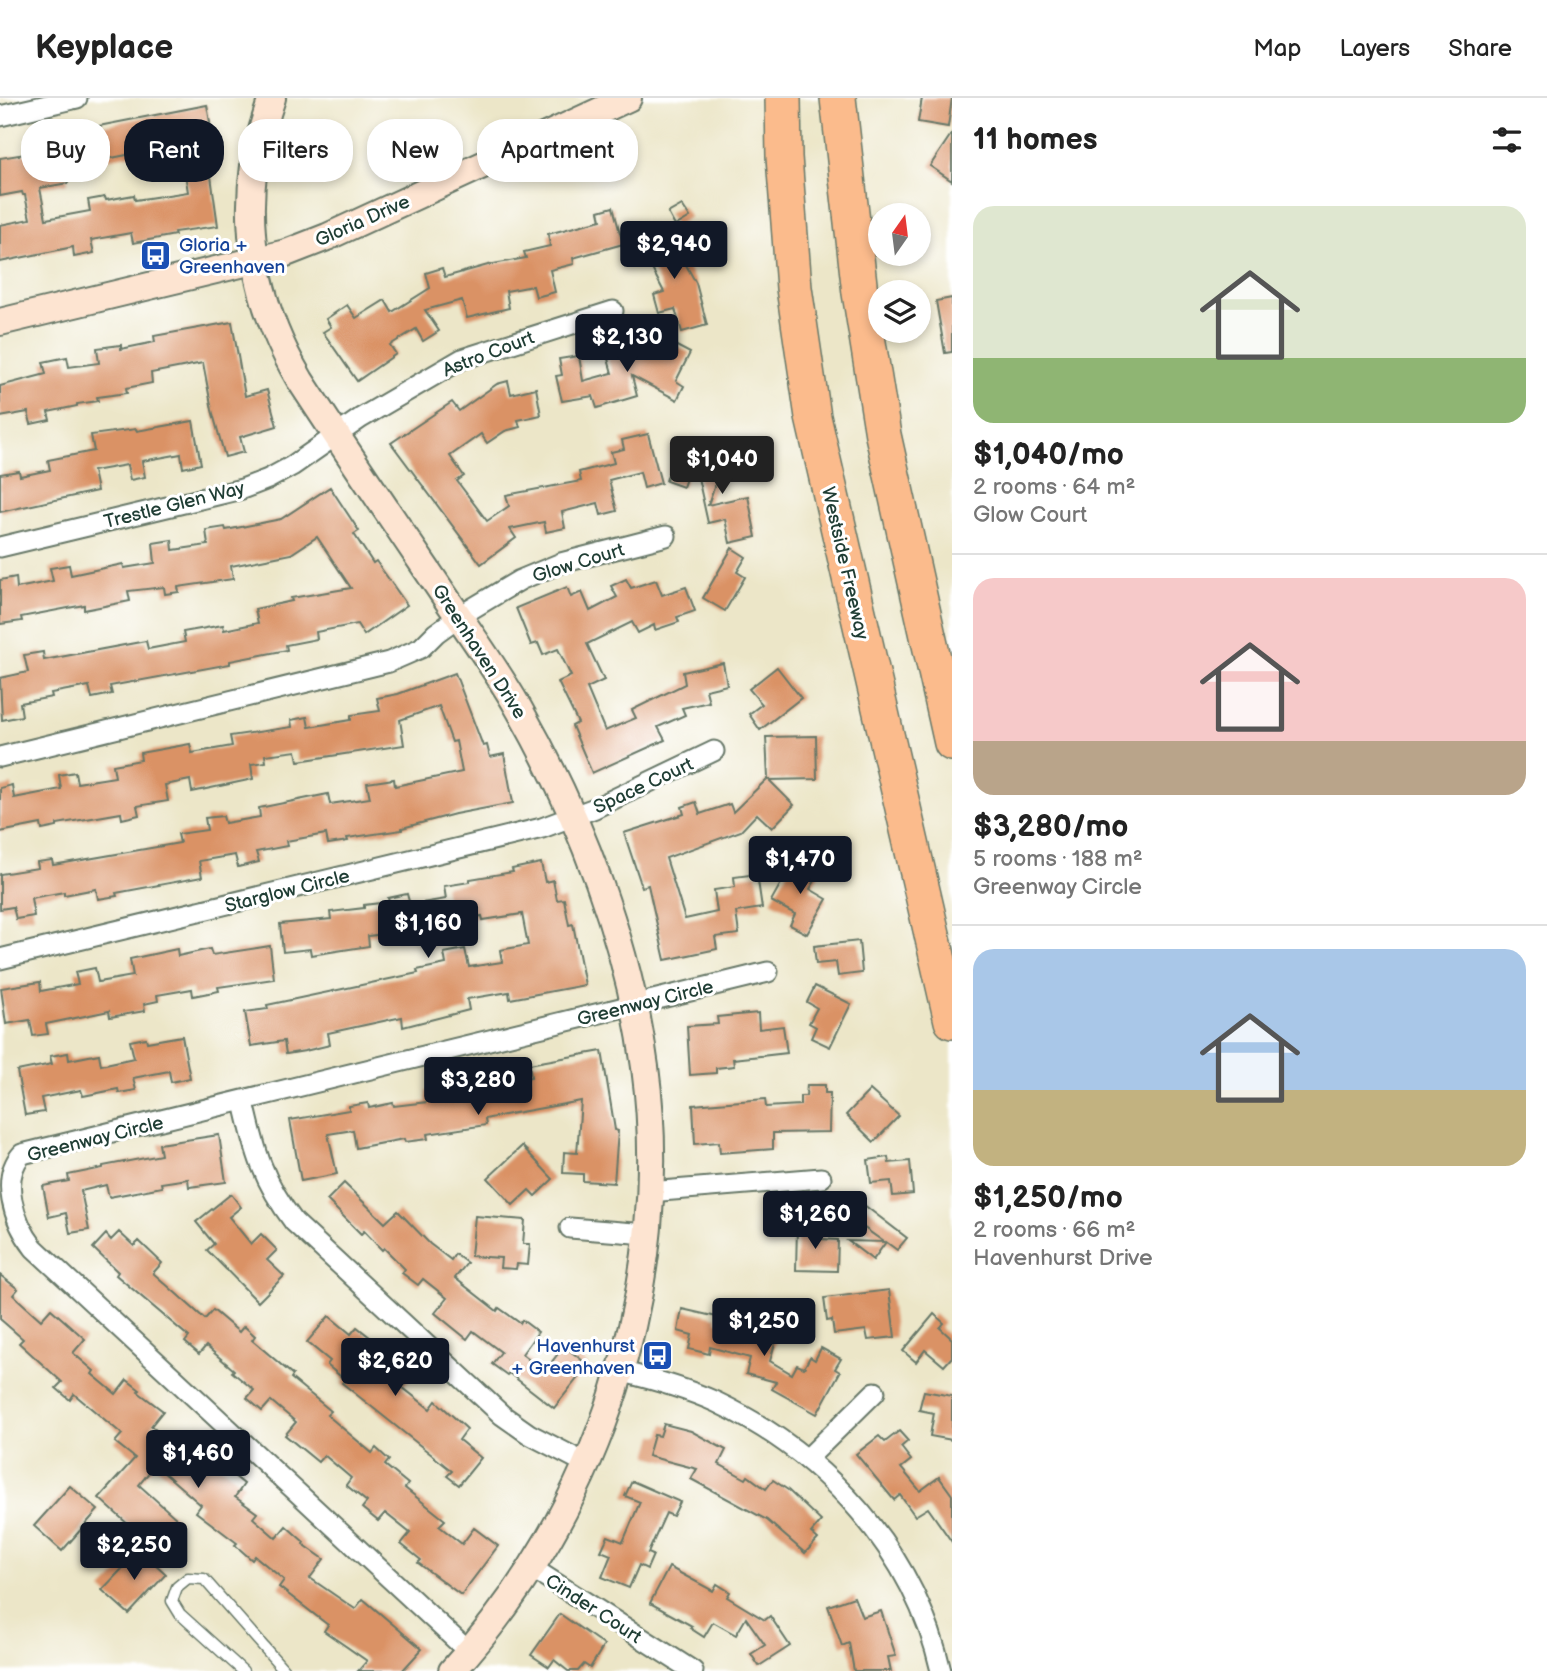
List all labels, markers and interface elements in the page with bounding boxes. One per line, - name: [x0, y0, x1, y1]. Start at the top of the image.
- text: Keyplace: [35, 28, 173, 68]
- text: Map: [1253, 34, 1301, 63]
- text: Layers: [1339, 34, 1410, 63]
- text: Share: [1448, 34, 1512, 63]
- chip: Buy: [21, 119, 110, 182]
- chip: Rent: [124, 119, 224, 182]
- chip: Filters: [238, 119, 353, 182]
- chip: New: [367, 119, 463, 182]
- chip: Apartment: [477, 119, 638, 182]
- icon: filters: [1488, 121, 1526, 159]
- text: 11 homes: [973, 122, 1097, 158]
- street label: Gloria Drive: [312, 190, 413, 252]
- north arrow: [868, 203, 931, 266]
- map controls: [868, 203, 931, 343]
- pin: $2,940: [617, 222, 731, 281]
- text: $2,940: [636, 230, 712, 258]
- place label: Gloria + Greenhaven: [179, 234, 285, 279]
- bus stop icon: Gloria + Greenhaven: [139, 238, 173, 272]
- icon: home: [1187, 252, 1313, 378]
- button: layers: [868, 280, 931, 343]
- pin: $2,130: [570, 314, 684, 374]
- text: $2,130: [591, 323, 663, 351]
- street label: Astro Court: [440, 326, 538, 382]
- pin: $1,040: [665, 436, 779, 496]
- text: $1,040/mo: [973, 437, 1124, 473]
- text: $1,040: [686, 445, 758, 473]
- text: 2 rooms · 64 m²: [973, 473, 1135, 501]
- street label: Trestle Glen Way: [102, 477, 248, 534]
- street label: Westside Freeway: [816, 485, 873, 642]
- text: Glow Court: [973, 501, 1087, 529]
- street label: Glow Court: [530, 539, 627, 588]
- street label: Greenhaven Drive: [427, 580, 531, 723]
- icon: home: [1187, 624, 1313, 750]
- street label: Space Court: [590, 753, 697, 819]
- text: $3,280/mo: [973, 809, 1128, 845]
- pin: $1,470: [743, 836, 857, 896]
- text: $1,470: [765, 845, 835, 873]
- text: 5 rooms · 188 m²: [973, 845, 1143, 873]
- street label: Starglow Circle: [223, 865, 352, 918]
- text: Greenway Circle: [973, 873, 1142, 901]
- pin: $1,160: [371, 900, 485, 960]
- text: $1,160: [394, 909, 462, 937]
- street label: Greenway Circle: [575, 975, 716, 1031]
- icon: home: [1187, 995, 1313, 1121]
- pin: $3,280: [421, 1058, 535, 1117]
- text: $3,280: [440, 1066, 516, 1094]
- street label: Greenway Circle: [25, 1111, 166, 1167]
- text: $1,250/mo: [973, 1180, 1123, 1216]
- pin: $1,260: [758, 1192, 872, 1251]
- text: $1,260: [779, 1200, 851, 1228]
- text: 2 rooms · 66 m²: [973, 1216, 1135, 1244]
- text: Havenhurst Drive: [973, 1244, 1153, 1272]
- pin: $1,250: [707, 1298, 821, 1358]
- text: $1,250: [728, 1307, 800, 1335]
- place label: Havenhurst + Greenhaven: [511, 1335, 635, 1380]
- pin: $2,620: [338, 1338, 452, 1398]
- bus stop icon: Havenhurst + Greenhaven: [641, 1339, 675, 1373]
- text: $2,620: [357, 1347, 433, 1375]
- pin: $1,460: [141, 1430, 255, 1490]
- text: $1,460: [162, 1439, 234, 1467]
- pin: $2,250: [77, 1522, 191, 1582]
- text: $2,250: [96, 1531, 172, 1559]
- street label: Cinder Court: [541, 1570, 646, 1649]

